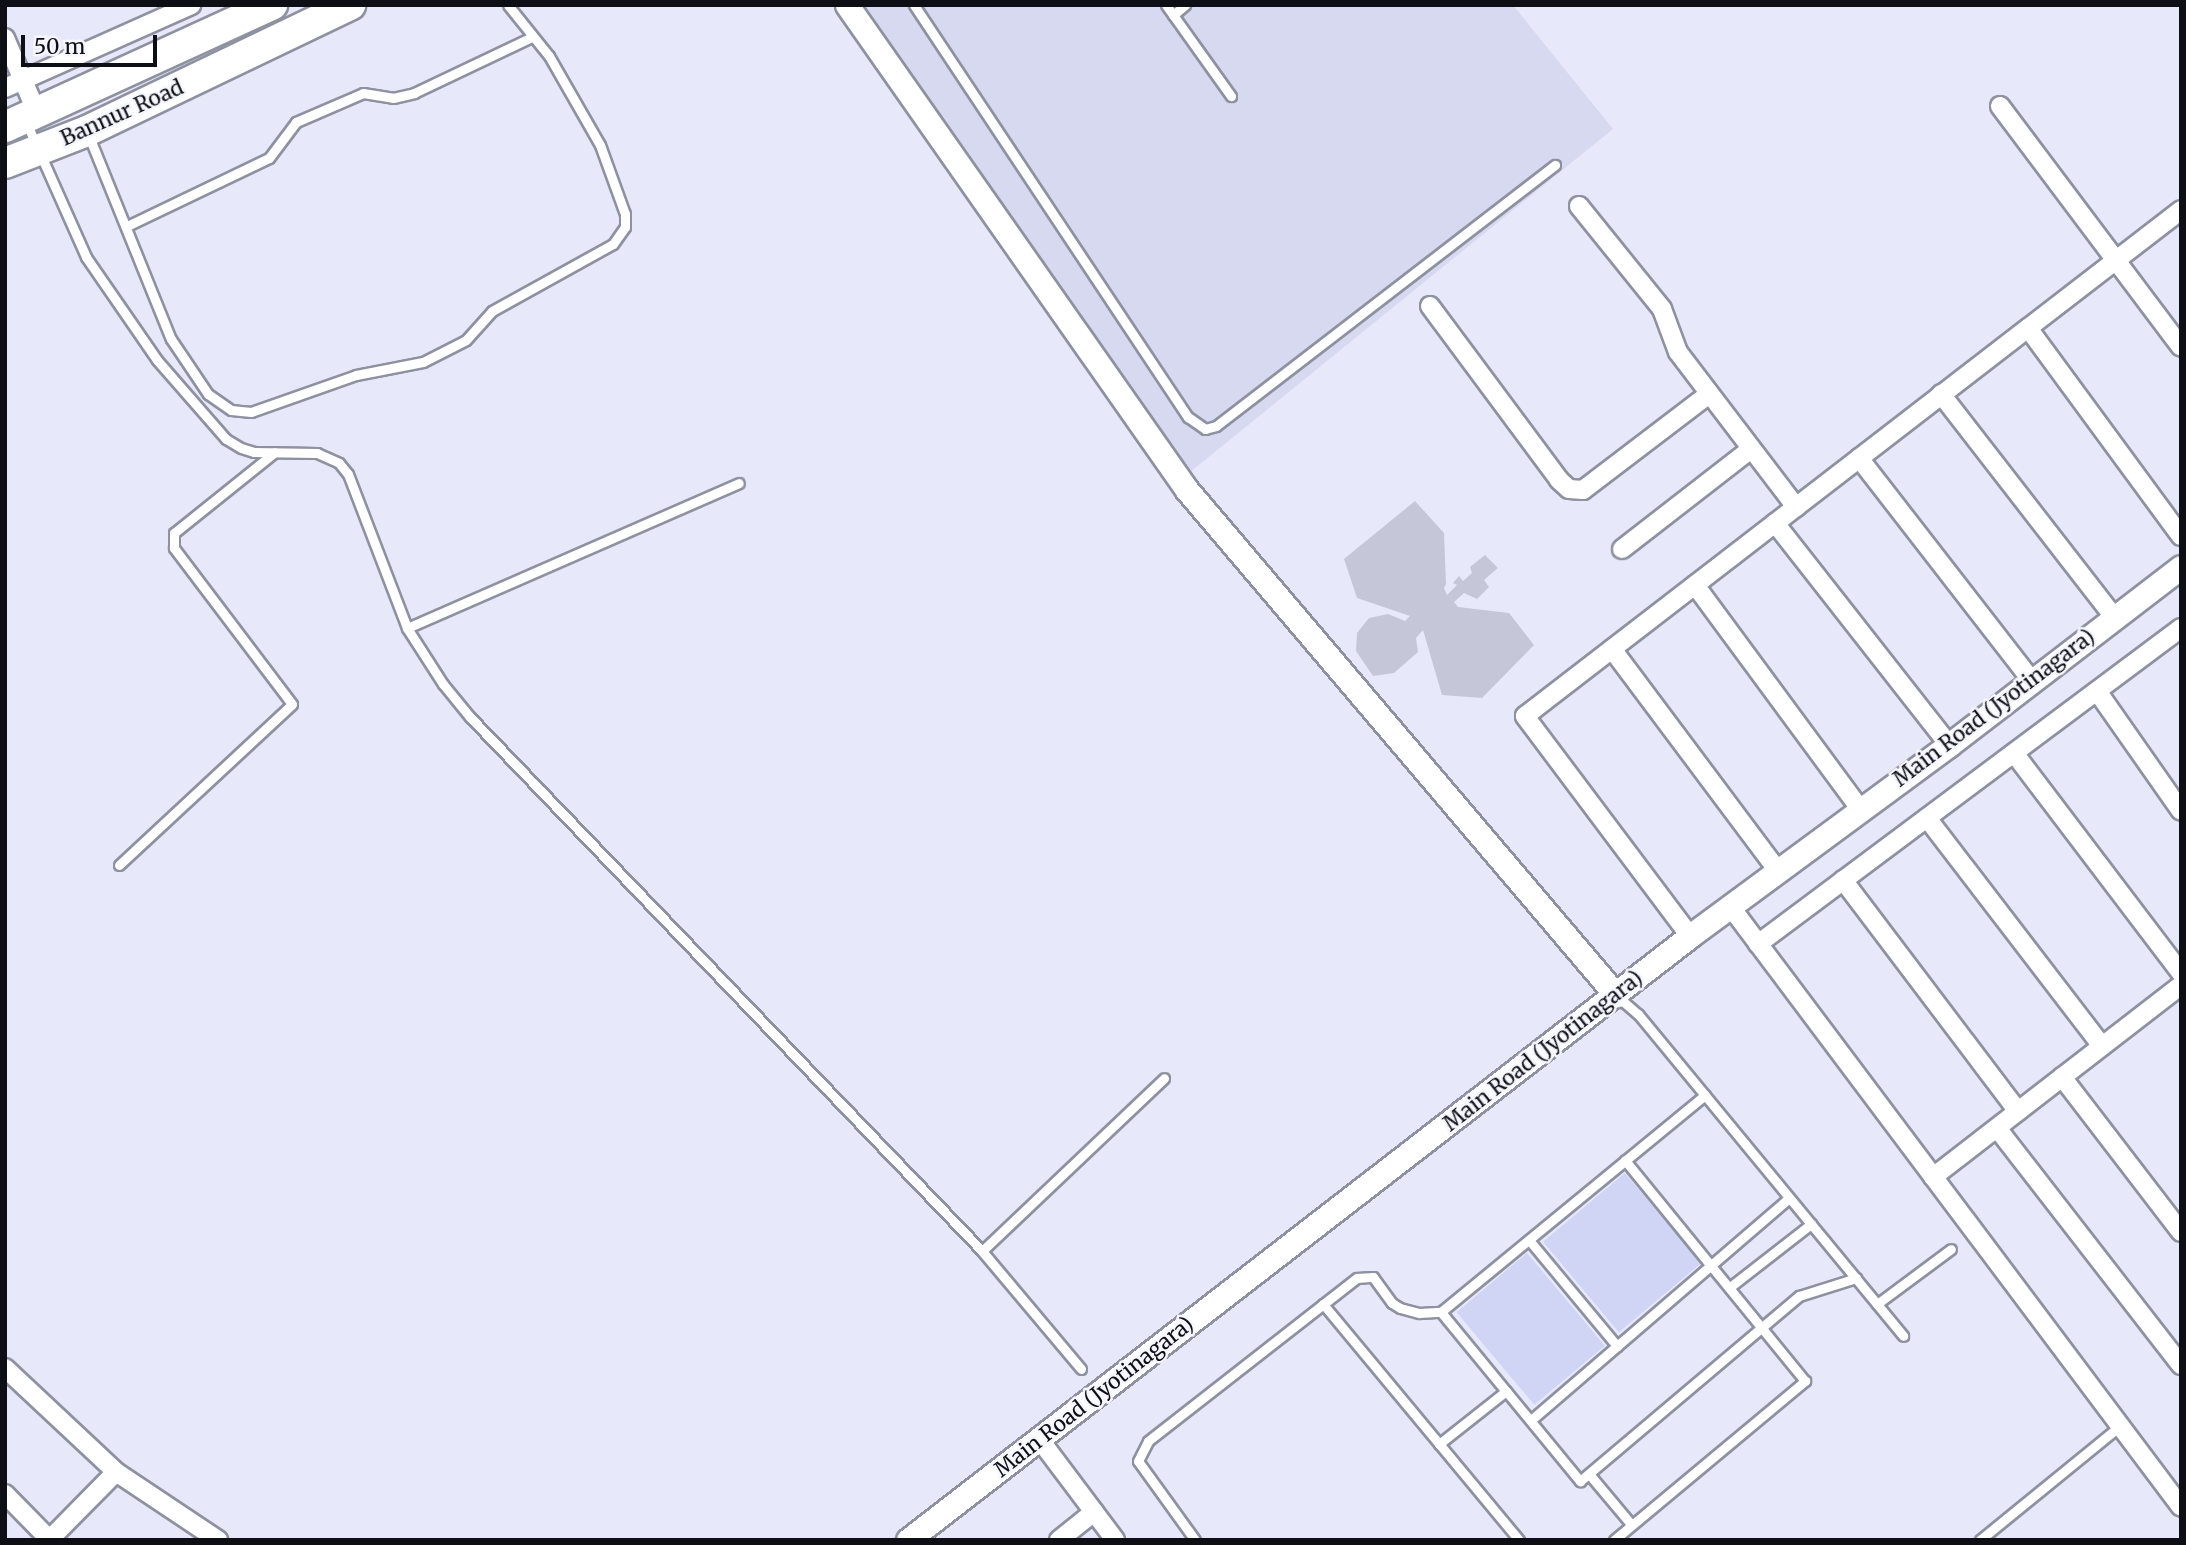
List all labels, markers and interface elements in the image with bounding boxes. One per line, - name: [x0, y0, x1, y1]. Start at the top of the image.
- scale bar: [24, 21, 161, 65]
- text: 50 m: [34, 33, 85, 60]
- street label: Bannur Road: [57, 75, 187, 151]
- street label: Main Road (Jyotinagara): [1888, 624, 2100, 792]
- street label: Main Road (Jyotinagara): [1438, 965, 1648, 1137]
- street label: Main Road (Jyotinagara): [989, 1311, 1199, 1483]

